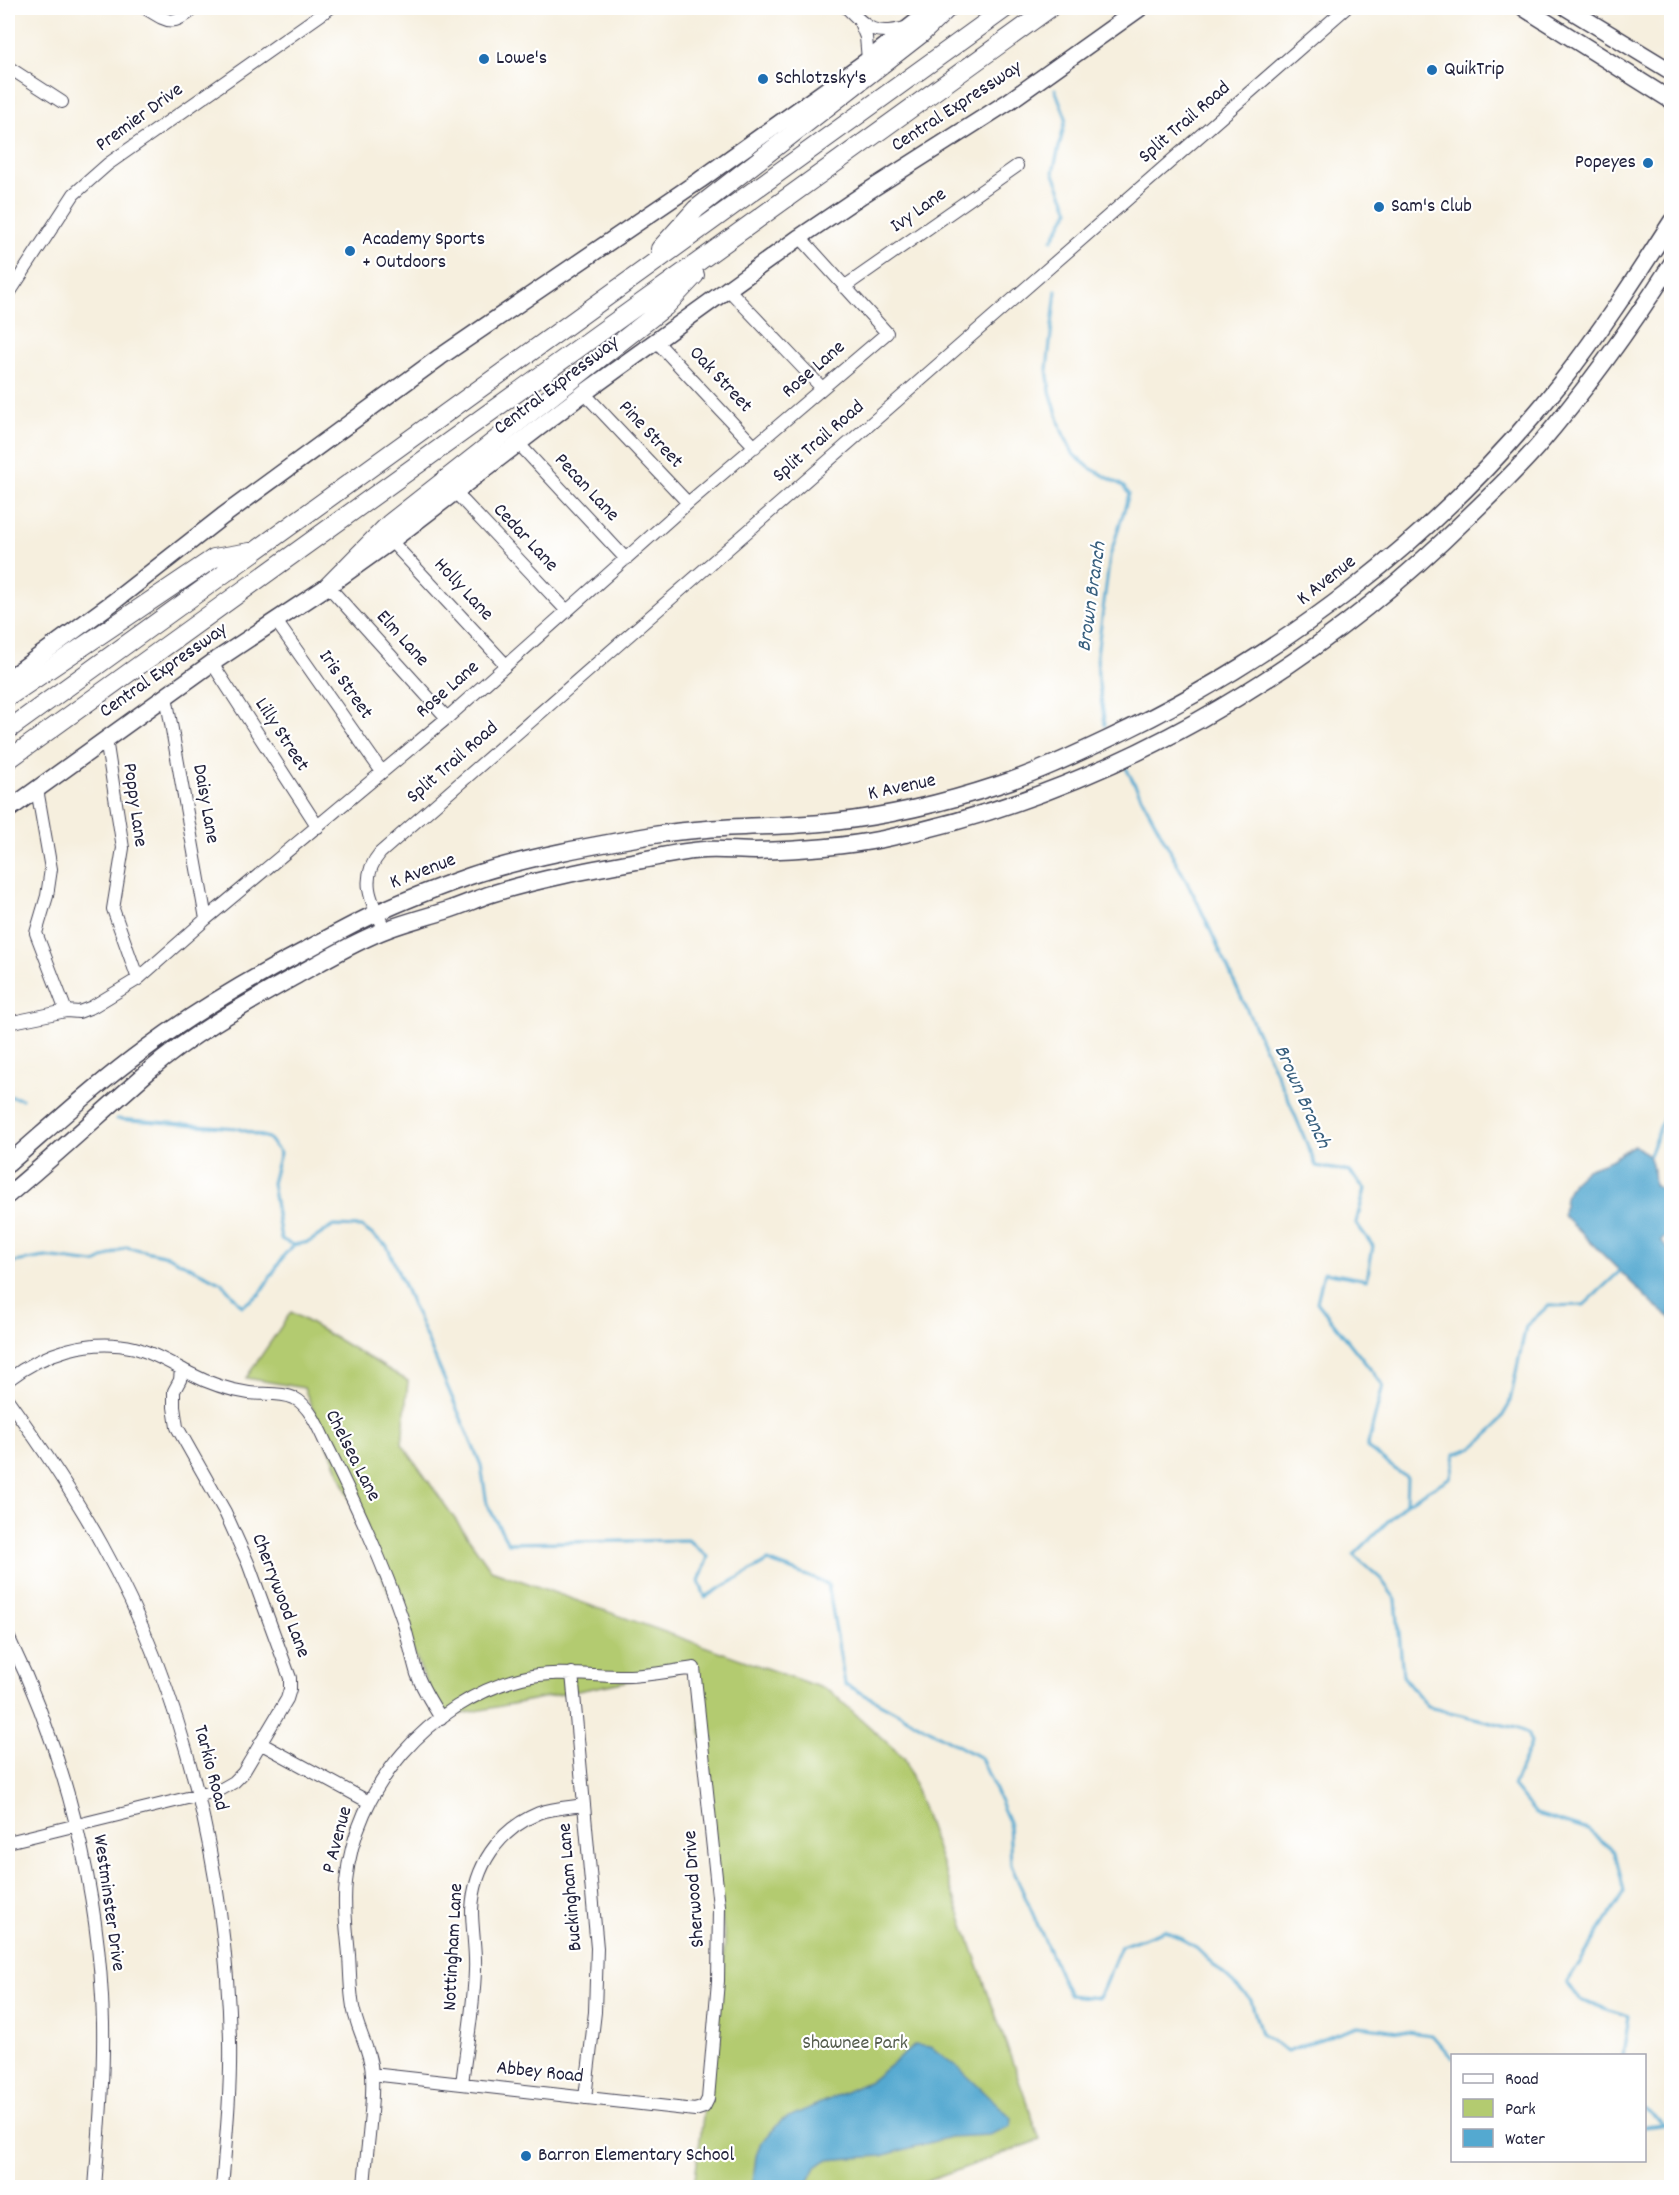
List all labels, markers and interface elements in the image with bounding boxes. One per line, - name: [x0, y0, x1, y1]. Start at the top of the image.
- place label: Lowe's: [496, 45, 547, 73]
- marker: Lowe's: [477, 52, 491, 66]
- street label: Central Expressway: [886, 54, 1029, 160]
- place label: QuikTrip: [1444, 56, 1504, 84]
- marker: QuikTrip: [1425, 63, 1439, 77]
- place label: Schlotzsky's: [775, 65, 867, 93]
- marker: Schlotzsky's: [756, 72, 770, 86]
- street label: Split Trail Road: [1133, 75, 1237, 171]
- street label: Premier Drive: [90, 77, 190, 159]
- place label: Popeyes: [1575, 149, 1636, 177]
- marker: Popeyes: [1641, 156, 1655, 170]
- street label: Ivy Lane: [885, 181, 953, 240]
- place label: Sam's Club: [1391, 193, 1472, 221]
- marker: Sam's Club: [1372, 200, 1386, 214]
- place label: Academy Sports + Outdoors: [362, 226, 485, 277]
- marker: Academy Sports + Outdoors: [343, 244, 357, 258]
- street label: Central Expressway: [488, 329, 626, 442]
- street label: Rose Lane: [776, 334, 852, 406]
- street label: Oak Street: [682, 340, 758, 420]
- street label: Split Trail Road: [767, 394, 871, 490]
- street label: Pine Street: [611, 395, 689, 475]
- street label: Pecan Lane: [547, 447, 625, 529]
- street label: Cedar Lane: [486, 497, 564, 579]
- water label: Brown Branch: [1070, 539, 1116, 654]
- street label: K Avenue: [1291, 549, 1363, 613]
- street label: Holly Lane: [427, 552, 500, 628]
- street label: Elm Lane: [369, 604, 435, 674]
- street label: Central Expressway: [94, 616, 234, 726]
- street label: Iris Street: [311, 645, 379, 725]
- street label: Rose Lane: [410, 654, 486, 726]
- street label: Lilly Street: [247, 693, 315, 777]
- street label: Split Trail Road: [401, 715, 505, 811]
- street label: Poppy Lane: [114, 761, 154, 849]
- street label: Daisy Lane: [184, 762, 226, 846]
- street label: K Avenue: [866, 767, 939, 809]
- street label: K Avenue: [386, 847, 460, 897]
- water label: Brown Branch: [1265, 1040, 1338, 1155]
- street label: Chelsea Lane: [317, 1405, 387, 1507]
- street label: Cherrywood Lane: [243, 1530, 317, 1662]
- street label: Tarkio Road: [185, 1722, 235, 1814]
- street label: P Avenue: [316, 1803, 360, 1877]
- street label: Buckingham Lane: [551, 1822, 591, 1952]
- street label: Sherwood Drive: [677, 1829, 713, 1949]
- street label: Westminster Drive: [85, 1833, 131, 1973]
- street label: Nottingham Lane: [437, 1882, 471, 2011]
- park label: Shawnee Park: [802, 2030, 908, 2058]
- legend: [1451, 2054, 1646, 2162]
- street label: Abbey Road: [495, 2055, 585, 2091]
- text: Road: [1505, 2068, 1539, 2093]
- text: Park: [1505, 2098, 1536, 2123]
- text: Water: [1505, 2128, 1545, 2153]
- place label: Barron Elementary School: [538, 2142, 735, 2170]
- marker: Barron Elementary School: [519, 2149, 533, 2163]

